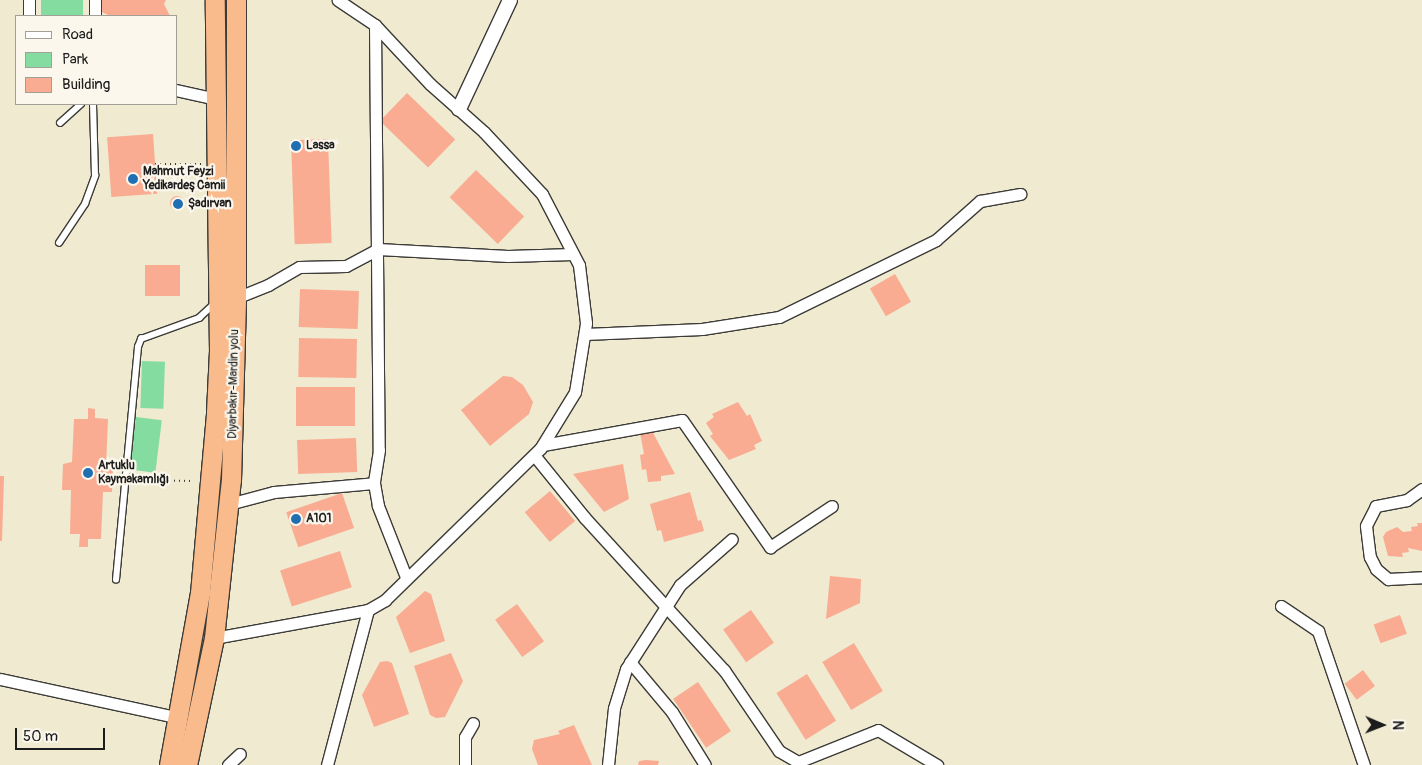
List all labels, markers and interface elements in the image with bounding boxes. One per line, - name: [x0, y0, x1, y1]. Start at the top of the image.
- legend: [15, 15, 178, 105]
- text: Road: [62, 25, 93, 44]
- text: Park: [62, 50, 88, 69]
- text: Building: [62, 75, 110, 94]
- place label: Lassa: [306, 139, 335, 153]
- marker: Lassa: [290, 140, 302, 152]
- place label: Mahmut Feyzi Yedikardeş Camii: [143, 165, 225, 193]
- marker: Mahmut Feyzi Yedikardeş Camii: [127, 173, 139, 185]
- place label: Şadırvan: [188, 197, 231, 211]
- marker: Şadırvan: [172, 198, 184, 210]
- street label: Diyarbakır-Mardin yolu: [226, 329, 242, 439]
- place label: Artuklu Kaymakamlığı: [98, 459, 169, 487]
- marker: Artuklu Kaymakamlığı: [82, 467, 94, 479]
- place label: A101: [306, 512, 331, 526]
- marker: A101: [290, 513, 302, 525]
- north arrow: [1357, 700, 1407, 750]
- scale bar: [18, 718, 108, 750]
- text: N: [1389, 720, 1406, 730]
- text: 50 m: [23, 727, 58, 746]

